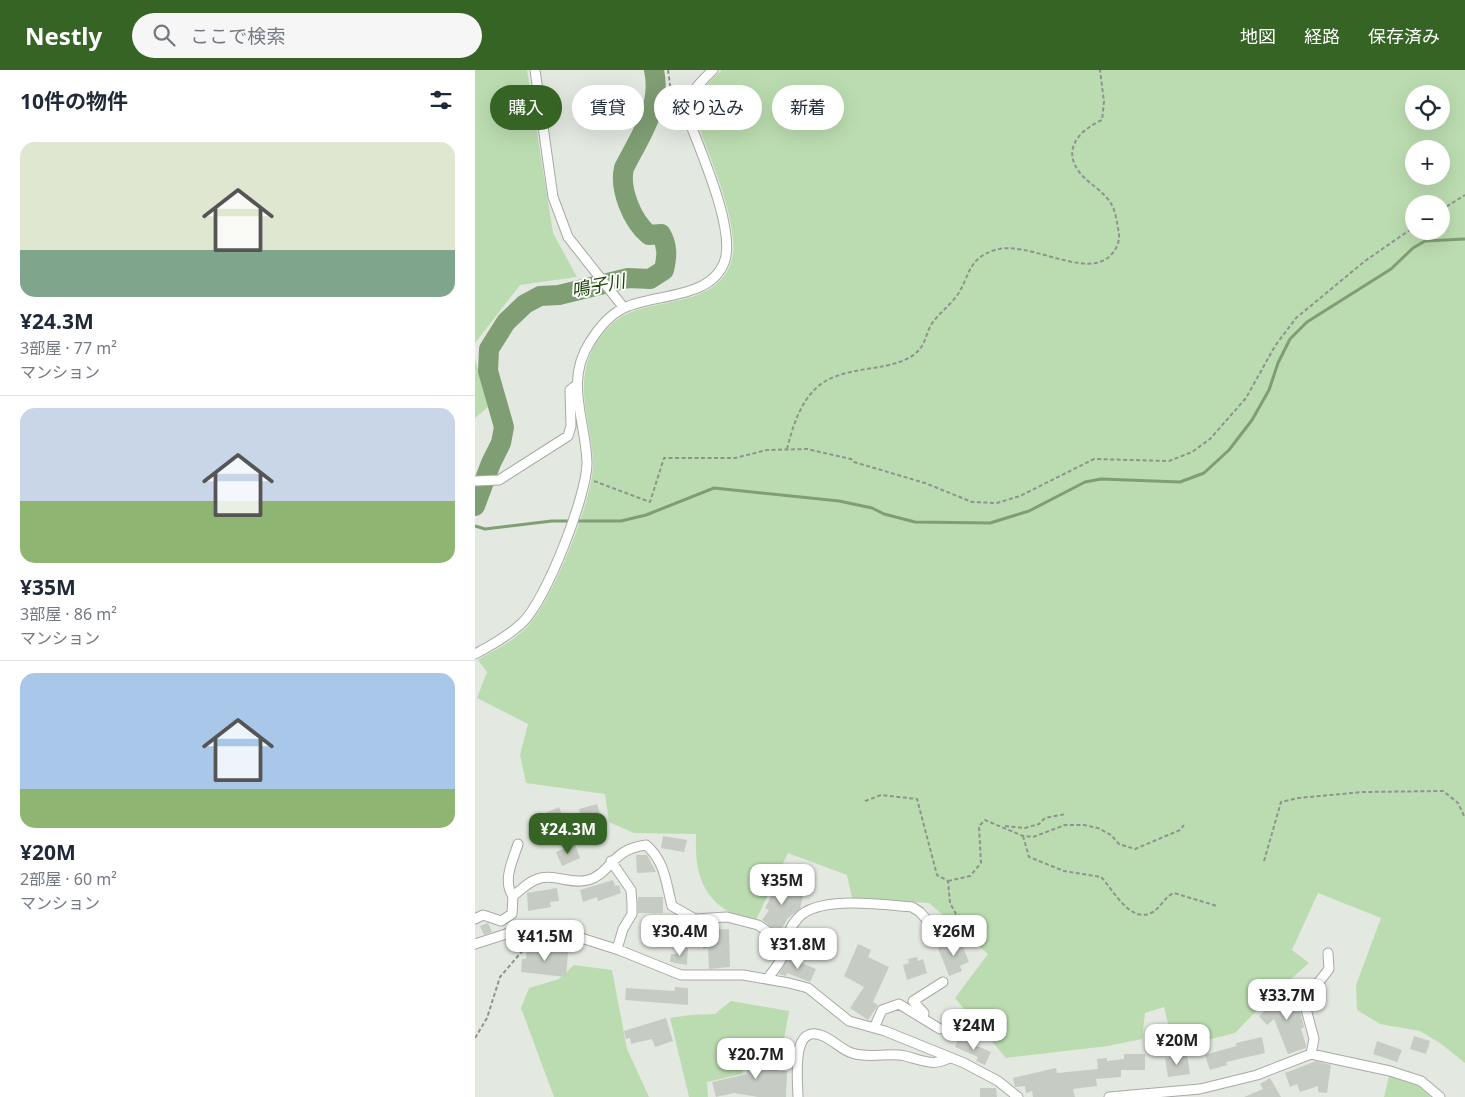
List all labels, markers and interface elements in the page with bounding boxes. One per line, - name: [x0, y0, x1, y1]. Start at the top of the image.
- search box: [132, 13, 482, 58]
- text: Nestly: [25, 19, 102, 52]
- icon: search: [150, 21, 178, 49]
- text: ここで検索: [190, 23, 285, 49]
- text: 地図: [1240, 24, 1276, 48]
- text: 経路: [1304, 24, 1340, 48]
- text: 保存済み: [1368, 24, 1440, 48]
- chip: 購入: [490, 85, 562, 130]
- chip: 賃貸: [572, 85, 644, 130]
- chip: 絞り込み: [654, 85, 762, 130]
- chip: 新着: [772, 85, 844, 130]
- map controls: [1405, 85, 1450, 240]
- button: locate: [1405, 85, 1450, 130]
- icon: filters: [427, 86, 455, 114]
- text: 10件の物件: [20, 87, 128, 115]
- button: +: [1405, 140, 1450, 185]
- icon: home: [193, 175, 283, 265]
- button: −: [1405, 195, 1450, 240]
- water label: 鳴子川: [569, 268, 629, 302]
- text: ¥24.3M: [20, 307, 94, 335]
- text: 3部屋 · 77 m²: [20, 337, 117, 359]
- text: マンション: [20, 361, 100, 383]
- icon: home: [193, 440, 283, 530]
- text: ¥35M: [20, 573, 76, 601]
- text: 3部屋 · 86 m²: [20, 603, 117, 625]
- text: マンション: [20, 627, 100, 649]
- icon: home: [193, 705, 283, 795]
- pin: ¥24.3M: [527, 812, 609, 855]
- text: ¥24.3M: [540, 818, 596, 840]
- text: ¥20M: [20, 838, 76, 866]
- pin: ¥35M: [752, 864, 812, 906]
- text: 2部屋 · 60 m²: [20, 868, 117, 890]
- text: ¥35M: [761, 869, 803, 891]
- text: マンション: [20, 892, 100, 914]
- pin: ¥30.4M: [639, 914, 721, 957]
- pin: ¥26M: [924, 914, 984, 957]
- pin: ¥41.5M: [504, 920, 586, 962]
- text: ¥30.4M: [652, 920, 708, 942]
- text: ¥26M: [933, 920, 975, 942]
- text: ¥41.5M: [517, 925, 573, 947]
- pin: ¥31.8M: [757, 928, 839, 970]
- text: ¥31.8M: [770, 933, 826, 955]
- pin: ¥33.7M: [1246, 978, 1328, 1021]
- text: ¥33.7M: [1259, 984, 1315, 1006]
- pin: ¥24M: [944, 1008, 1004, 1051]
- text: ¥24M: [953, 1014, 995, 1036]
- pin: ¥20M: [1147, 1024, 1207, 1066]
- text: ¥20M: [1156, 1029, 1198, 1051]
- pin: ¥20.7M: [715, 1038, 797, 1080]
- text: ¥20.7M: [728, 1043, 784, 1065]

